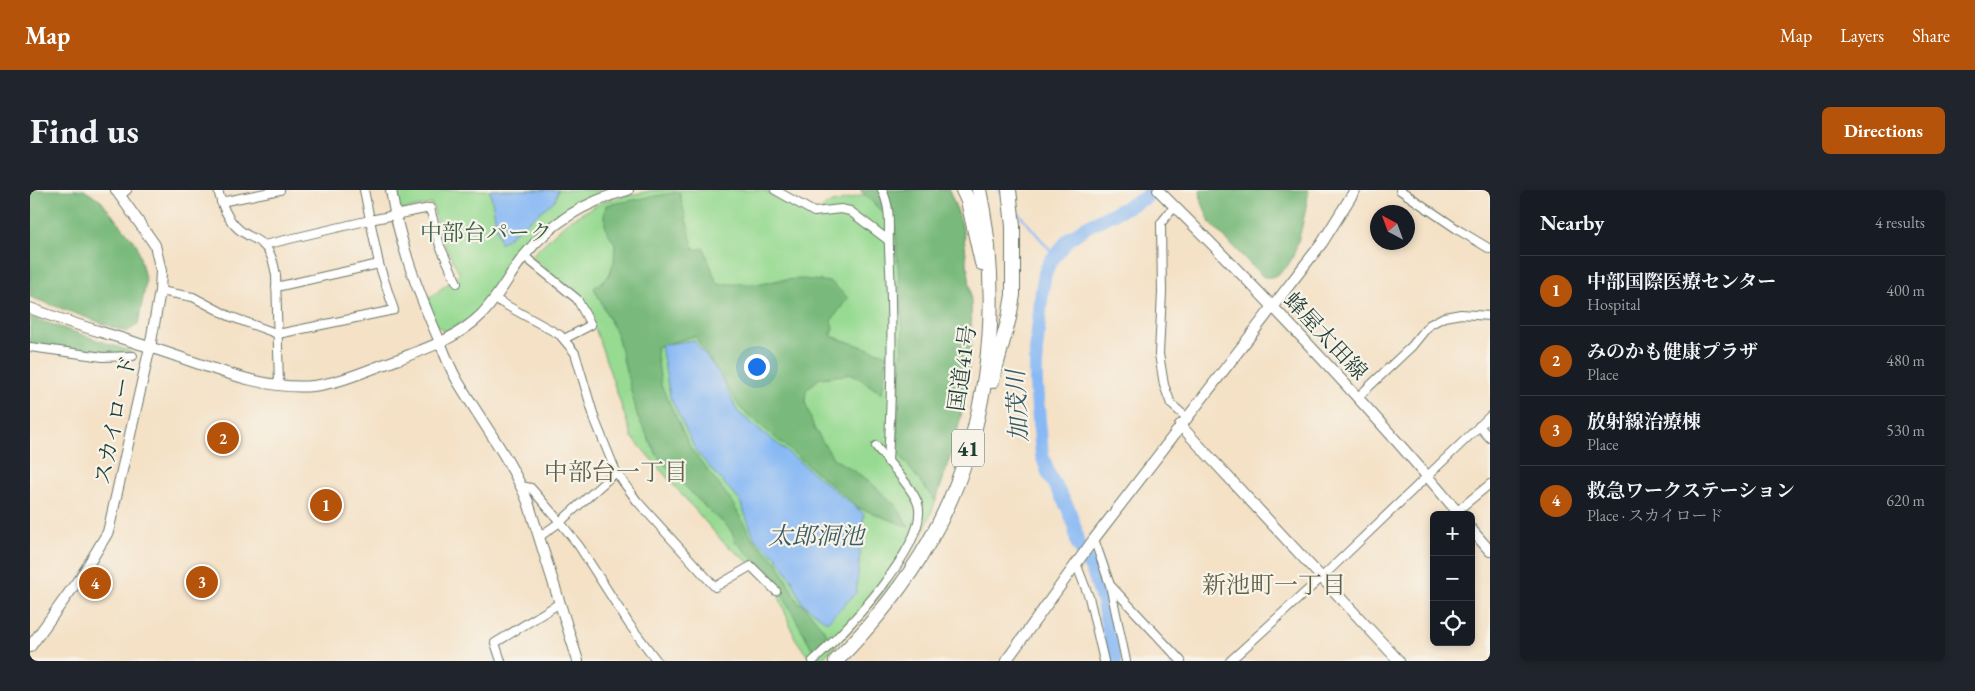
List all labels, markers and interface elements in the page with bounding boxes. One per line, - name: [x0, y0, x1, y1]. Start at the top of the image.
- text: Map: [25, 20, 70, 51]
- text: Map: [1780, 24, 1812, 47]
- text: Layers: [1840, 24, 1884, 47]
- text: Share: [1912, 24, 1950, 47]
- button: Directions: [1822, 107, 1945, 154]
- text: Find us: [30, 108, 139, 153]
- north arrow: [1370, 205, 1415, 250]
- text: Nearby: [1540, 209, 1604, 236]
- text: 4 results: [1875, 212, 1925, 233]
- park label: 中部台パーク: [420, 218, 552, 247]
- text: 中部国際医療センター: [1587, 269, 1776, 294]
- text: 1: [1552, 280, 1560, 301]
- text: 400 m: [1886, 280, 1925, 301]
- street label: 蜂屋太田線: [1278, 286, 1374, 386]
- text: Hospital: [1587, 294, 1641, 315]
- street label: 国道41号: [942, 323, 982, 413]
- text: みのかも健康プラザ: [1587, 339, 1758, 364]
- text: 2: [1552, 350, 1560, 371]
- text: 480 m: [1886, 350, 1925, 371]
- street label: スカイロード: [87, 353, 143, 487]
- your location: [744, 354, 770, 380]
- text: Place: [1587, 364, 1619, 385]
- water label: 加茂川: [999, 366, 1034, 443]
- text: 放射線治療棟: [1587, 409, 1701, 434]
- pin: 2: [207, 419, 239, 457]
- text: 3: [1552, 420, 1560, 441]
- text: 530 m: [1886, 420, 1925, 441]
- road number: 41: [952, 430, 984, 466]
- text: Place: [1587, 434, 1619, 455]
- district label: 中部台一丁目: [544, 456, 688, 487]
- text: 救急ワークステーション: [1587, 478, 1795, 503]
- pin: 1: [310, 486, 342, 524]
- text: 4: [1552, 490, 1560, 511]
- text: 620 m: [1886, 490, 1925, 511]
- text: Place · スカイロード: [1587, 505, 1724, 526]
- map controls: [1430, 511, 1475, 646]
- button: +: [1430, 511, 1475, 556]
- water label: 太郎洞池: [768, 520, 867, 551]
- button: −: [1430, 556, 1475, 601]
- pin: 3: [186, 563, 218, 601]
- pin: 4: [79, 564, 111, 602]
- district label: 新池町一丁目: [1202, 569, 1346, 600]
- button: locate: [1430, 601, 1475, 646]

